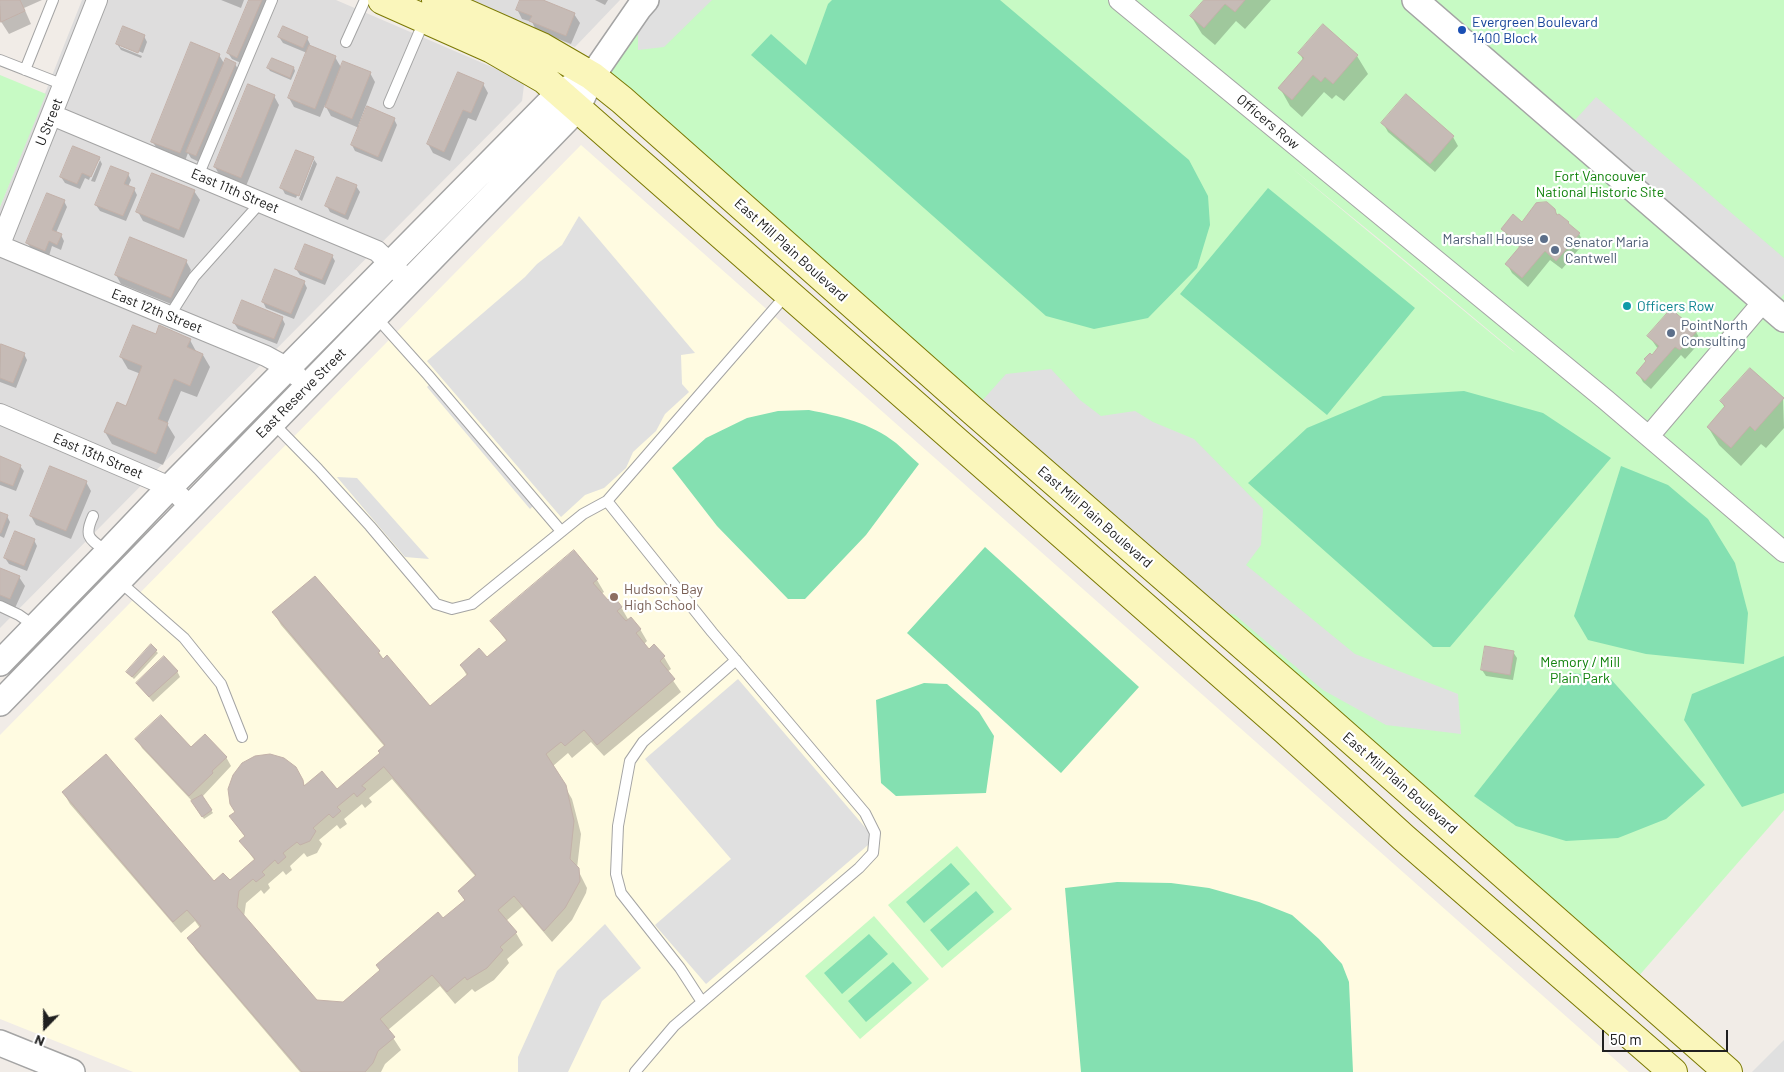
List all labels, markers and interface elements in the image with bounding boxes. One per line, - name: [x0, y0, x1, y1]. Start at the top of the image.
- place label: Evergreen Boulevard 1400 Block: [1472, 14, 1598, 46]
- marker: Evergreen Boulevard 1400 Block: [1456, 24, 1468, 36]
- street label: Officers Row: [1233, 91, 1303, 153]
- street label: U Street: [32, 96, 66, 148]
- street label: East 11th Street: [189, 165, 281, 217]
- park label: Fort Vancouver National Historic Site: [1536, 168, 1664, 200]
- street label: East Mill Plain Boulevard: [731, 195, 851, 305]
- place label: Marshall House: [1443, 231, 1534, 247]
- marker: Marshall House: [1538, 233, 1550, 245]
- place label: Senator Maria Cantwell: [1565, 234, 1649, 266]
- marker: Senator Maria Cantwell: [1549, 244, 1561, 256]
- street label: East 12th Street: [109, 285, 205, 337]
- place label: Officers Row: [1637, 298, 1714, 314]
- marker: Officers Row: [1621, 300, 1633, 312]
- place label: PointNorth Consulting: [1681, 317, 1748, 350]
- marker: PointNorth Consulting: [1665, 327, 1677, 339]
- street label: East Reserve Street: [252, 344, 350, 442]
- street label: East 13th Street: [51, 430, 145, 482]
- street label: East Mill Plain Boulevard: [1034, 463, 1156, 571]
- place label: Hudson's Bay High School: [624, 581, 703, 614]
- marker: Hudson's Bay High School: [608, 591, 620, 603]
- park label: Memory / Mill Plain Park: [1540, 654, 1620, 686]
- street label: East Mill Plain Boulevard: [1339, 729, 1461, 837]
- north arrow: [20, 1002, 70, 1052]
- scale bar: [1604, 1020, 1730, 1052]
- text: 50 m: [1610, 1030, 1642, 1048]
- text: N: [32, 1032, 47, 1051]

